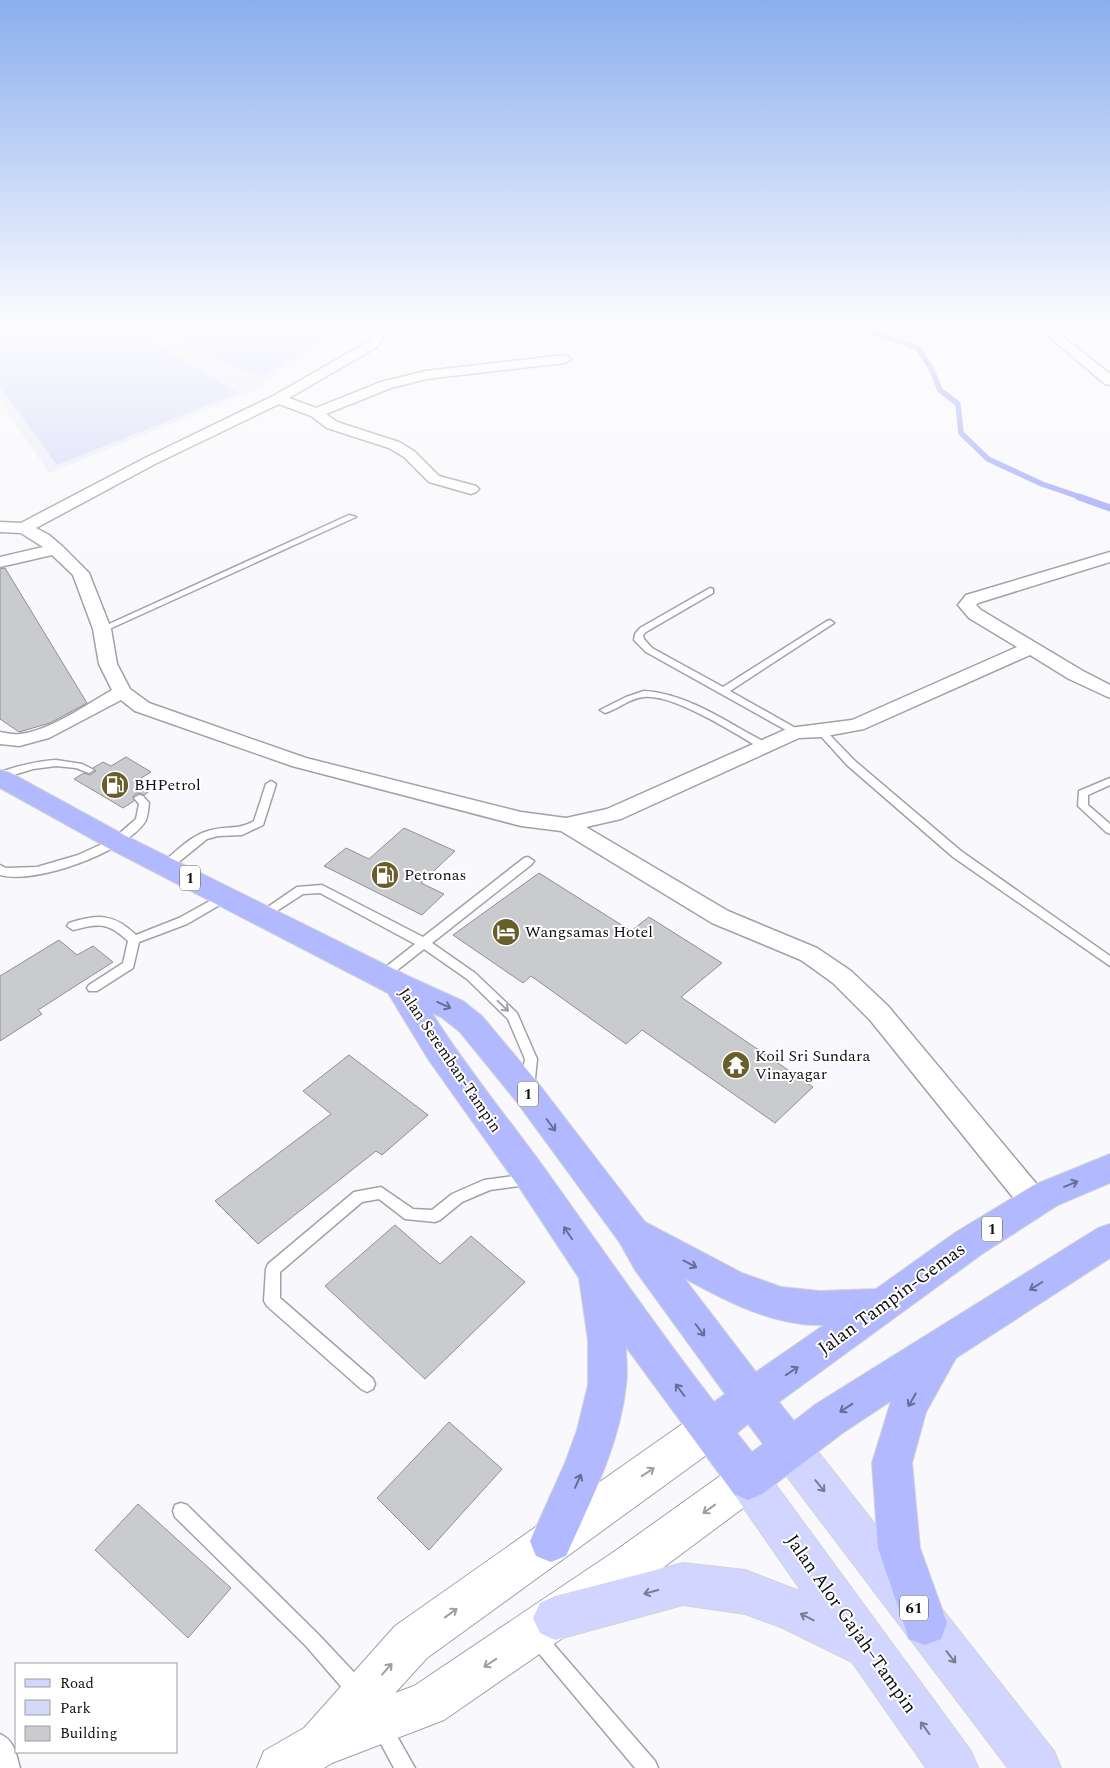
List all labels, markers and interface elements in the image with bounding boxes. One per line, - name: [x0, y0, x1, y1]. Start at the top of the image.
- fuel station icon: BHPetrol: [100, 770, 130, 800]
- place label: BHPetrol: [134, 773, 201, 797]
- fuel station icon: Petronas: [370, 860, 400, 890]
- place label: Petronas: [404, 863, 466, 887]
- road number: 1: [180, 866, 200, 890]
- hotel icon: Wangsamas Hotel: [491, 917, 521, 947]
- place label: Wangsamas Hotel: [525, 920, 653, 944]
- street label: Jalan Seremban-Tampin: [392, 983, 508, 1137]
- one-way arrow: [436, 1000, 451, 1010]
- one-way arrow: [497, 1000, 509, 1012]
- place label: Koil Sri Sundara Vinayagar: [755, 1044, 870, 1086]
- temple icon: Koil Sri Sundara Vinayagar: [721, 1050, 751, 1080]
- road number: 1: [518, 1082, 538, 1106]
- one-way arrow: [546, 1118, 557, 1131]
- one-way arrow: [1063, 1179, 1078, 1188]
- road number: 1: [982, 1216, 1002, 1242]
- one-way arrow: [563, 1226, 573, 1240]
- street label: Jalan Tampin-Gemas: [812, 1235, 972, 1363]
- one-way arrow: [683, 1259, 698, 1269]
- one-way arrow: [1030, 1281, 1044, 1291]
- one-way arrow: [694, 1323, 705, 1336]
- one-way arrow: [785, 1366, 799, 1376]
- one-way arrow: [675, 1383, 685, 1397]
- one-way arrow: [906, 1392, 916, 1406]
- one-way arrow: [840, 1403, 854, 1413]
- one-way arrow: [640, 1467, 654, 1477]
- one-way arrow: [573, 1473, 583, 1488]
- one-way arrow: [815, 1479, 826, 1492]
- one-way arrow: [702, 1504, 716, 1514]
- street label: Jalan Alor Gajah–Tampin: [778, 1528, 924, 1720]
- one-way arrow: [644, 1588, 660, 1598]
- road number: 61: [900, 1596, 928, 1620]
- one-way arrow: [444, 1608, 458, 1618]
- one-way arrow: [800, 1612, 815, 1621]
- one-way arrow: [946, 1650, 956, 1664]
- one-way arrow: [484, 1658, 498, 1668]
- legend: [15, 1663, 178, 1753]
- one-way arrow: [381, 1663, 392, 1676]
- text: Road: [60, 1672, 94, 1695]
- text: Park: [60, 1697, 91, 1720]
- text: Building: [60, 1722, 117, 1745]
- one-way arrow: [920, 1722, 930, 1736]

